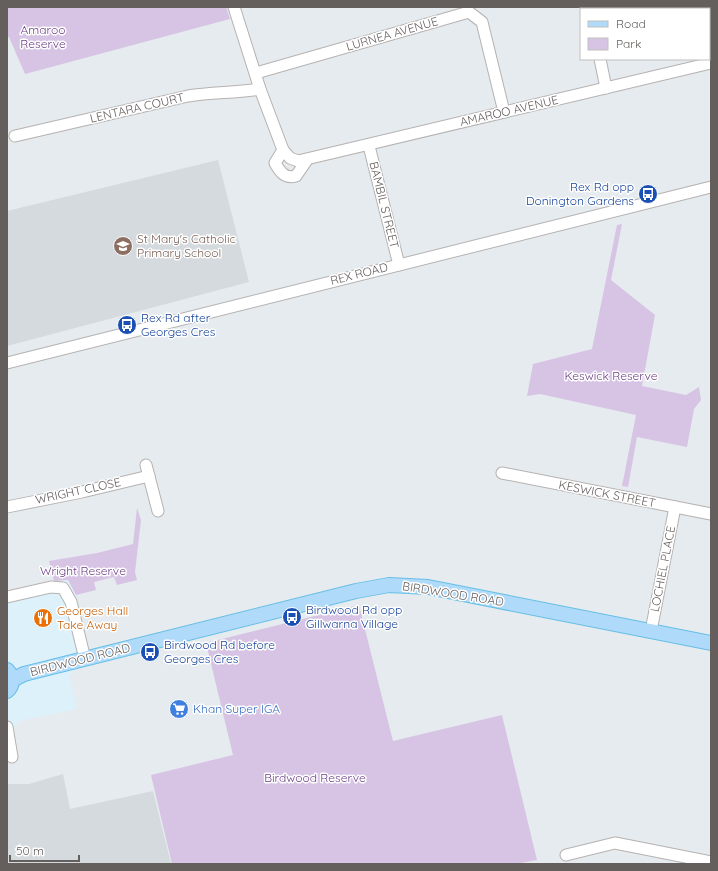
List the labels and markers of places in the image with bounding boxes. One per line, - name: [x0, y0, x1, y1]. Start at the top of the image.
- place label: Rex Rd opp Donington Gardens: [526, 179, 634, 208]
- bus stop icon: Rex Rd opp Donington Gardens: [637, 183, 659, 205]
- place label: St Mary's Catholic Primary School: [137, 231, 236, 260]
- school or university icon: St Mary's Catholic Primary School: [112, 235, 134, 257]
- place label: Rex Rd after Georges Cres: [141, 310, 216, 339]
- bus stop icon: Rex Rd after Georges Cres: [116, 314, 138, 336]
- place label: Birdwood Rd opp Gillwarna Village: [306, 602, 402, 631]
- place label: Georges Hall Take Away: [57, 603, 128, 632]
- bus stop icon: Birdwood Rd opp Gillwarna Village: [281, 606, 303, 628]
- restaurant icon: Georges Hall Take Away: [32, 607, 54, 629]
- place label: Birdwood Rd before Georges Cres: [164, 637, 275, 666]
- bus stop icon: Birdwood Rd before Georges Cres: [139, 641, 161, 663]
- supermarket icon: Khan Super IGA: [168, 698, 190, 720]
- place label: Khan Super IGA: [193, 701, 280, 716]

